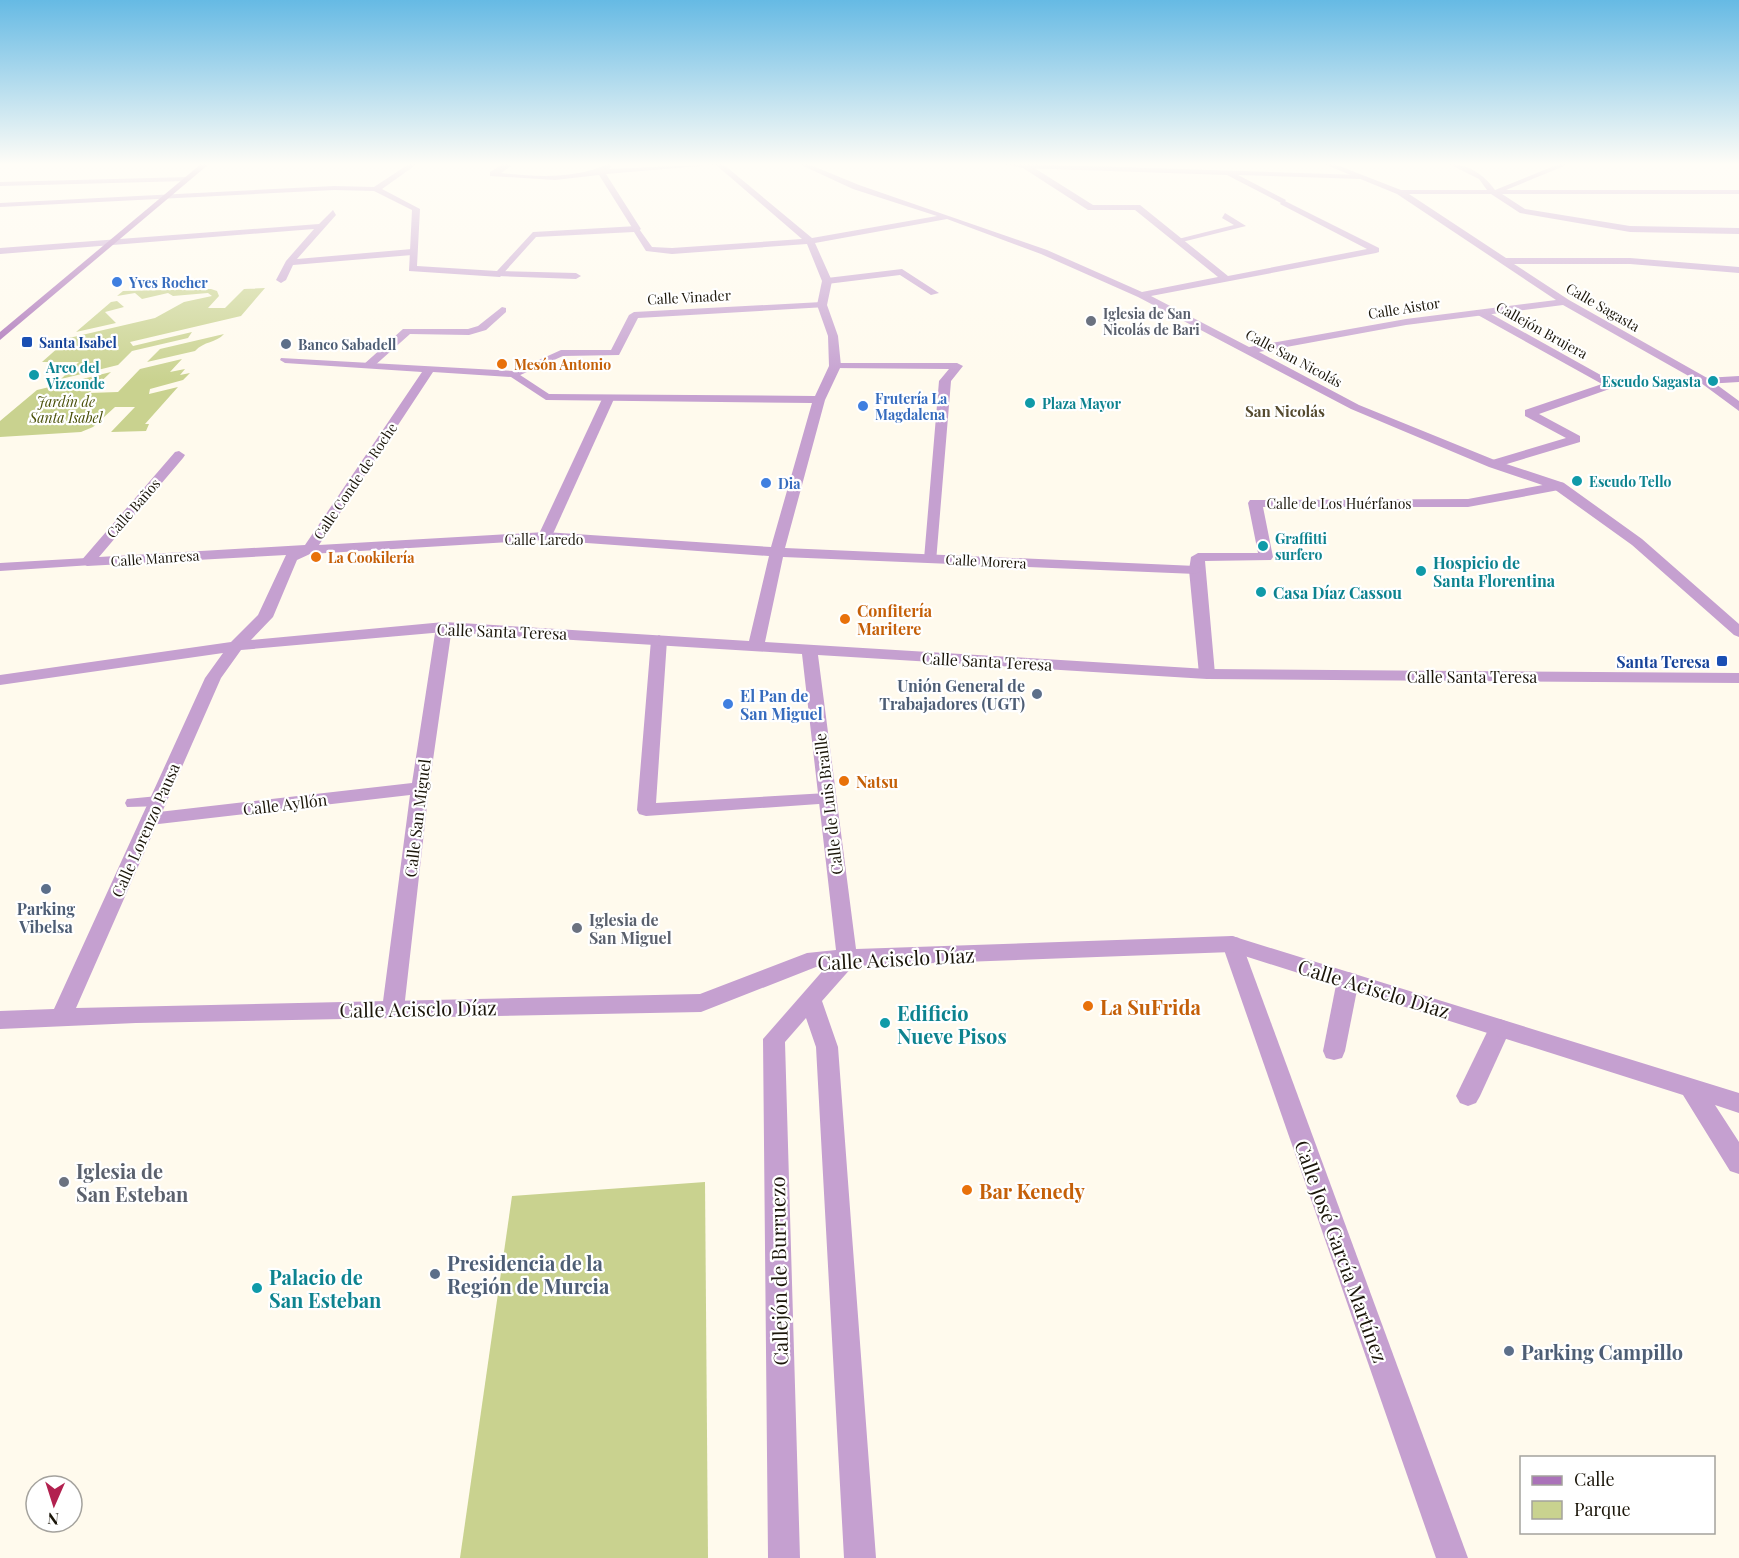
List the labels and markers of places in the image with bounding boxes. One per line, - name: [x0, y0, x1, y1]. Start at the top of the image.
- place label: Yves Rocher: [128, 273, 208, 292]
- marker: Yves Rocher: [110, 275, 124, 289]
- place label: Iglesia de San Nicolás de Bari: [1103, 304, 1200, 339]
- marker: Iglesia de San Nicolás de Bari: [1084, 314, 1098, 328]
- place label: Santa Isabel: [39, 333, 118, 352]
- marker: Santa Isabel: [20, 335, 34, 349]
- place label: Banco Sabadell: [298, 335, 397, 354]
- marker: Banco Sabadell: [279, 337, 293, 351]
- place label: Mesón Antonio: [514, 355, 611, 374]
- marker: Mesón Antonio: [495, 357, 509, 371]
- place label: Arco del Vizconde: [45, 358, 105, 393]
- marker: Arco del Vizconde: [27, 368, 41, 382]
- place label: Escudo Sagasta: [1602, 372, 1702, 391]
- marker: Escudo Sagasta: [1706, 374, 1720, 388]
- place label: Frutería La Magdalena: [875, 389, 948, 424]
- place label: Plaza Mayor: [1042, 394, 1122, 413]
- marker: Plaza Mayor: [1023, 396, 1037, 410]
- marker: Frutería La Magdalena: [856, 399, 870, 413]
- place label: Escudo Tello: [1589, 472, 1671, 491]
- place label: Dia: [778, 474, 801, 493]
- marker: Escudo Tello: [1570, 474, 1584, 488]
- marker: Dia: [759, 476, 773, 490]
- place label: Graffitti surfero: [1275, 529, 1328, 564]
- marker: Graffitti surfero: [1256, 539, 1270, 553]
- place label: La Cookilería: [328, 548, 415, 567]
- marker: La Cookilería: [309, 550, 323, 564]
- place label: Hospicio de Santa Florentina: [1433, 552, 1556, 591]
- marker: Hospicio de Santa Florentina: [1414, 564, 1428, 578]
- place label: Casa Díaz Cassou: [1273, 582, 1402, 603]
- marker: Casa Díaz Cassou: [1254, 585, 1268, 599]
- place label: Confitería Maritere: [857, 600, 933, 639]
- marker: Confitería Maritere: [838, 612, 852, 626]
- place label: Santa Teresa: [1616, 651, 1711, 672]
- marker: Santa Teresa: [1715, 654, 1729, 668]
- place label: Unión General de Trabajadores (UGT): [879, 675, 1025, 714]
- place label: El Pan de San Miguel: [740, 685, 823, 724]
- marker: Unión General de Trabajadores (UGT): [1030, 687, 1044, 701]
- marker: El Pan de San Miguel: [721, 697, 735, 711]
- place label: Natsu: [856, 771, 899, 792]
- marker: Natsu: [837, 774, 851, 788]
- marker: Parking Vibelsa: [39, 882, 53, 896]
- place label: Parking Vibelsa: [17, 898, 75, 937]
- place label: Iglesia de San Miguel: [589, 909, 672, 948]
- marker: Iglesia de San Miguel: [570, 921, 584, 935]
- place label: La SuFrida: [1100, 993, 1201, 1020]
- place label: Edificio Nueve Pisos: [897, 999, 1007, 1049]
- marker: La SuFrida: [1081, 999, 1095, 1013]
- marker: Edificio Nueve Pisos: [878, 1016, 892, 1030]
- place label: Iglesia de San Esteban: [76, 1157, 189, 1207]
- marker: Iglesia de San Esteban: [57, 1175, 71, 1189]
- place label: Bar Kenedy: [979, 1177, 1086, 1204]
- marker: Bar Kenedy: [960, 1183, 974, 1197]
- place label: Presidencia de la Región de Murcia: [447, 1249, 610, 1299]
- place label: Palacio de San Esteban: [269, 1263, 382, 1313]
- marker: Presidencia de la Región de Murcia: [428, 1267, 442, 1281]
- marker: Palacio de San Esteban: [250, 1281, 264, 1295]
- place label: Parking Campillo: [1521, 1338, 1683, 1365]
- marker: Parking Campillo: [1502, 1344, 1516, 1358]

